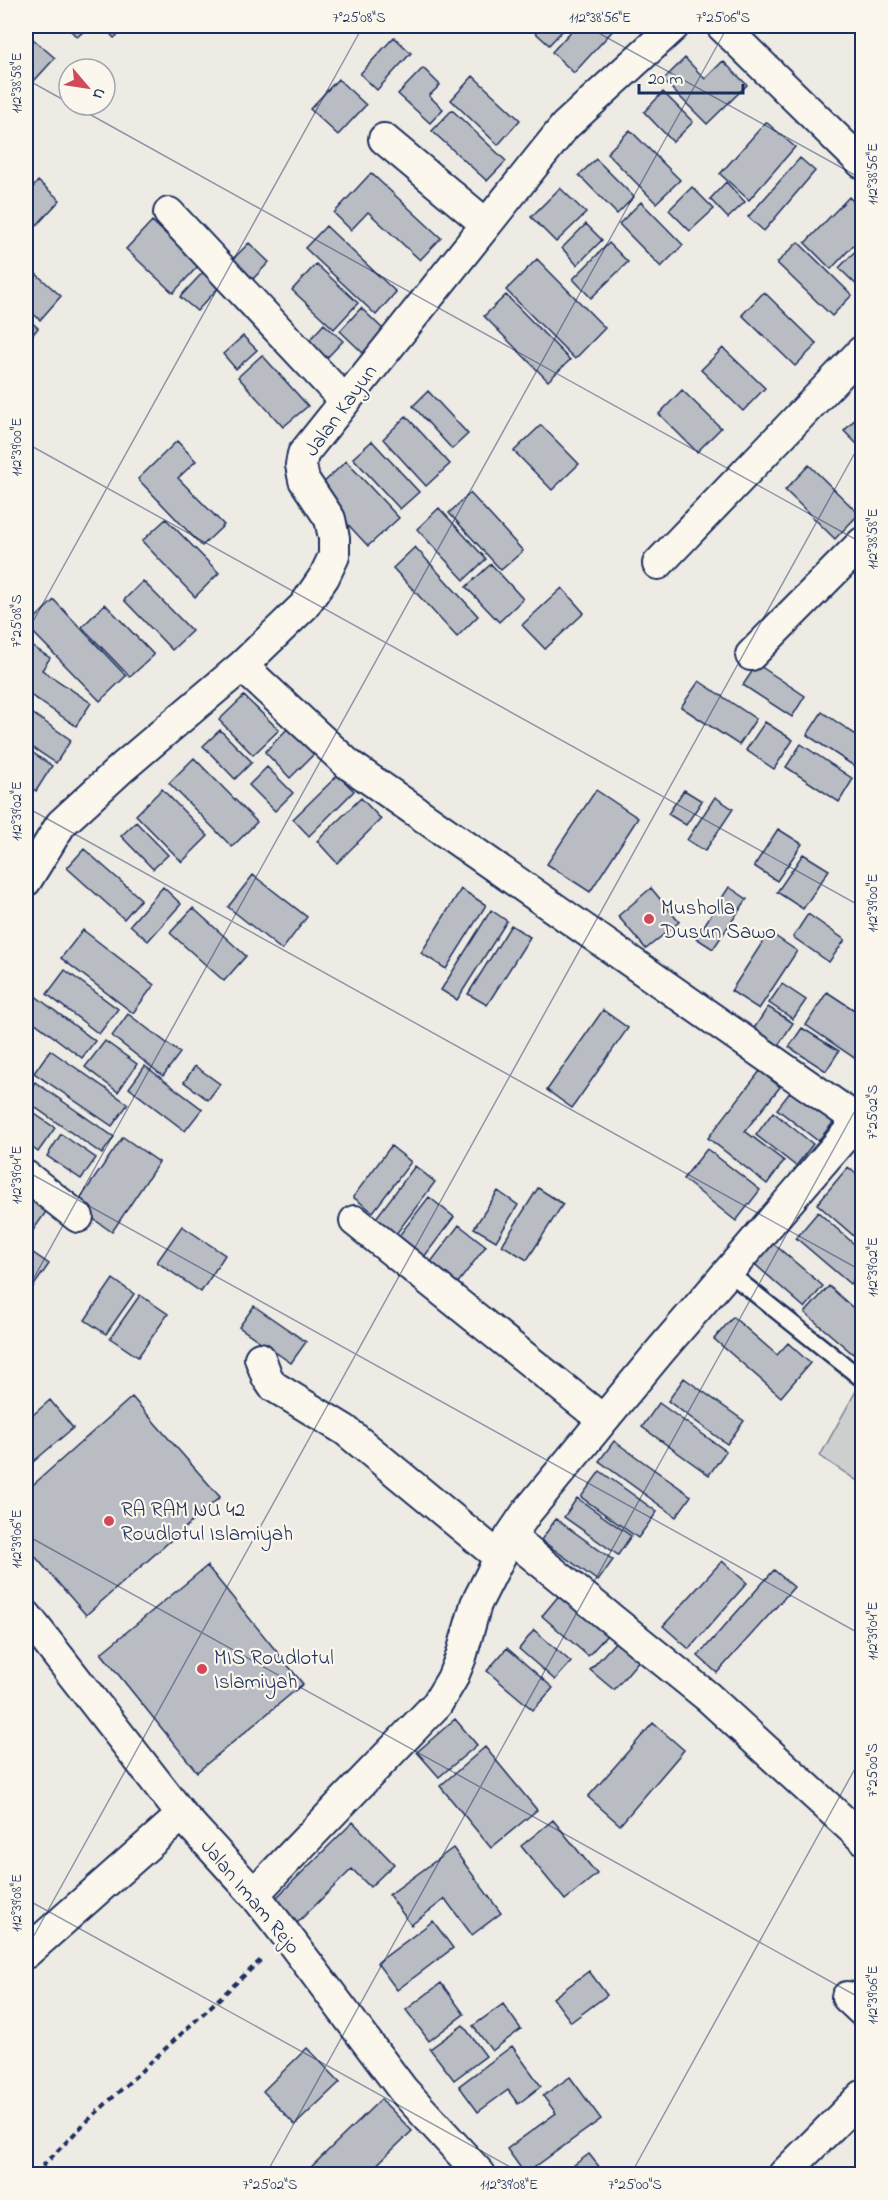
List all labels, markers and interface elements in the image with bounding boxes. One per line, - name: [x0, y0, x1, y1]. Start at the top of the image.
- text: 7°25'08"S: [332, 7, 386, 29]
- text: 112°38'56"E: [569, 7, 631, 29]
- text: 7°25'06"S: [696, 7, 750, 29]
- text: 112°38'58"E: [6, 52, 28, 114]
- north arrow: [57, 57, 117, 117]
- scale bar: [639, 57, 742, 95]
- text: 20 m: [648, 67, 683, 93]
- text: U: [85, 83, 111, 104]
- text: 112°38'56"E: [862, 143, 884, 205]
- street label: Jalan Kayun: [298, 359, 387, 465]
- text: 112°39'00"E: [6, 418, 28, 476]
- text: 112°38'58"E: [862, 508, 884, 570]
- text: 7°25'08"S: [6, 594, 28, 648]
- text: 112°39'02"E: [6, 781, 28, 841]
- text: 112°39'00"E: [862, 874, 884, 932]
- place label: Musholla Dusun Sawo: [660, 894, 776, 948]
- marker: Musholla Dusun Sawo: [642, 912, 656, 926]
- text: 7°25'02"S: [862, 1084, 884, 1139]
- text: 112°39'04"E: [6, 1146, 28, 1204]
- text: 112°39'02"E: [862, 1237, 884, 1297]
- place label: RA RAM NU 42 Roudlotul Islamiyah: [121, 1496, 293, 1552]
- text: 112°39'06"E: [6, 1510, 28, 1568]
- marker: RA RAM NU 42 Roudlotul Islamiyah: [102, 1514, 116, 1528]
- text: 112°39'04"E: [862, 1602, 884, 1660]
- place label: MIS Roudlotul Islamiyah: [214, 1644, 334, 1700]
- marker: MIS Roudlotul Islamiyah: [195, 1662, 209, 1676]
- text: 7°25'00"S: [862, 1743, 884, 1797]
- street label: Jalan Imam Rejo: [192, 1833, 307, 1961]
- text: 112°39'08"E: [6, 1874, 28, 1932]
- text: 112°39'06"E: [862, 1966, 884, 2024]
- text: 7°25'02"S: [243, 2174, 298, 2196]
- text: 112°39'08"E: [480, 2174, 538, 2196]
- text: 7°25'00"S: [608, 2174, 662, 2196]

